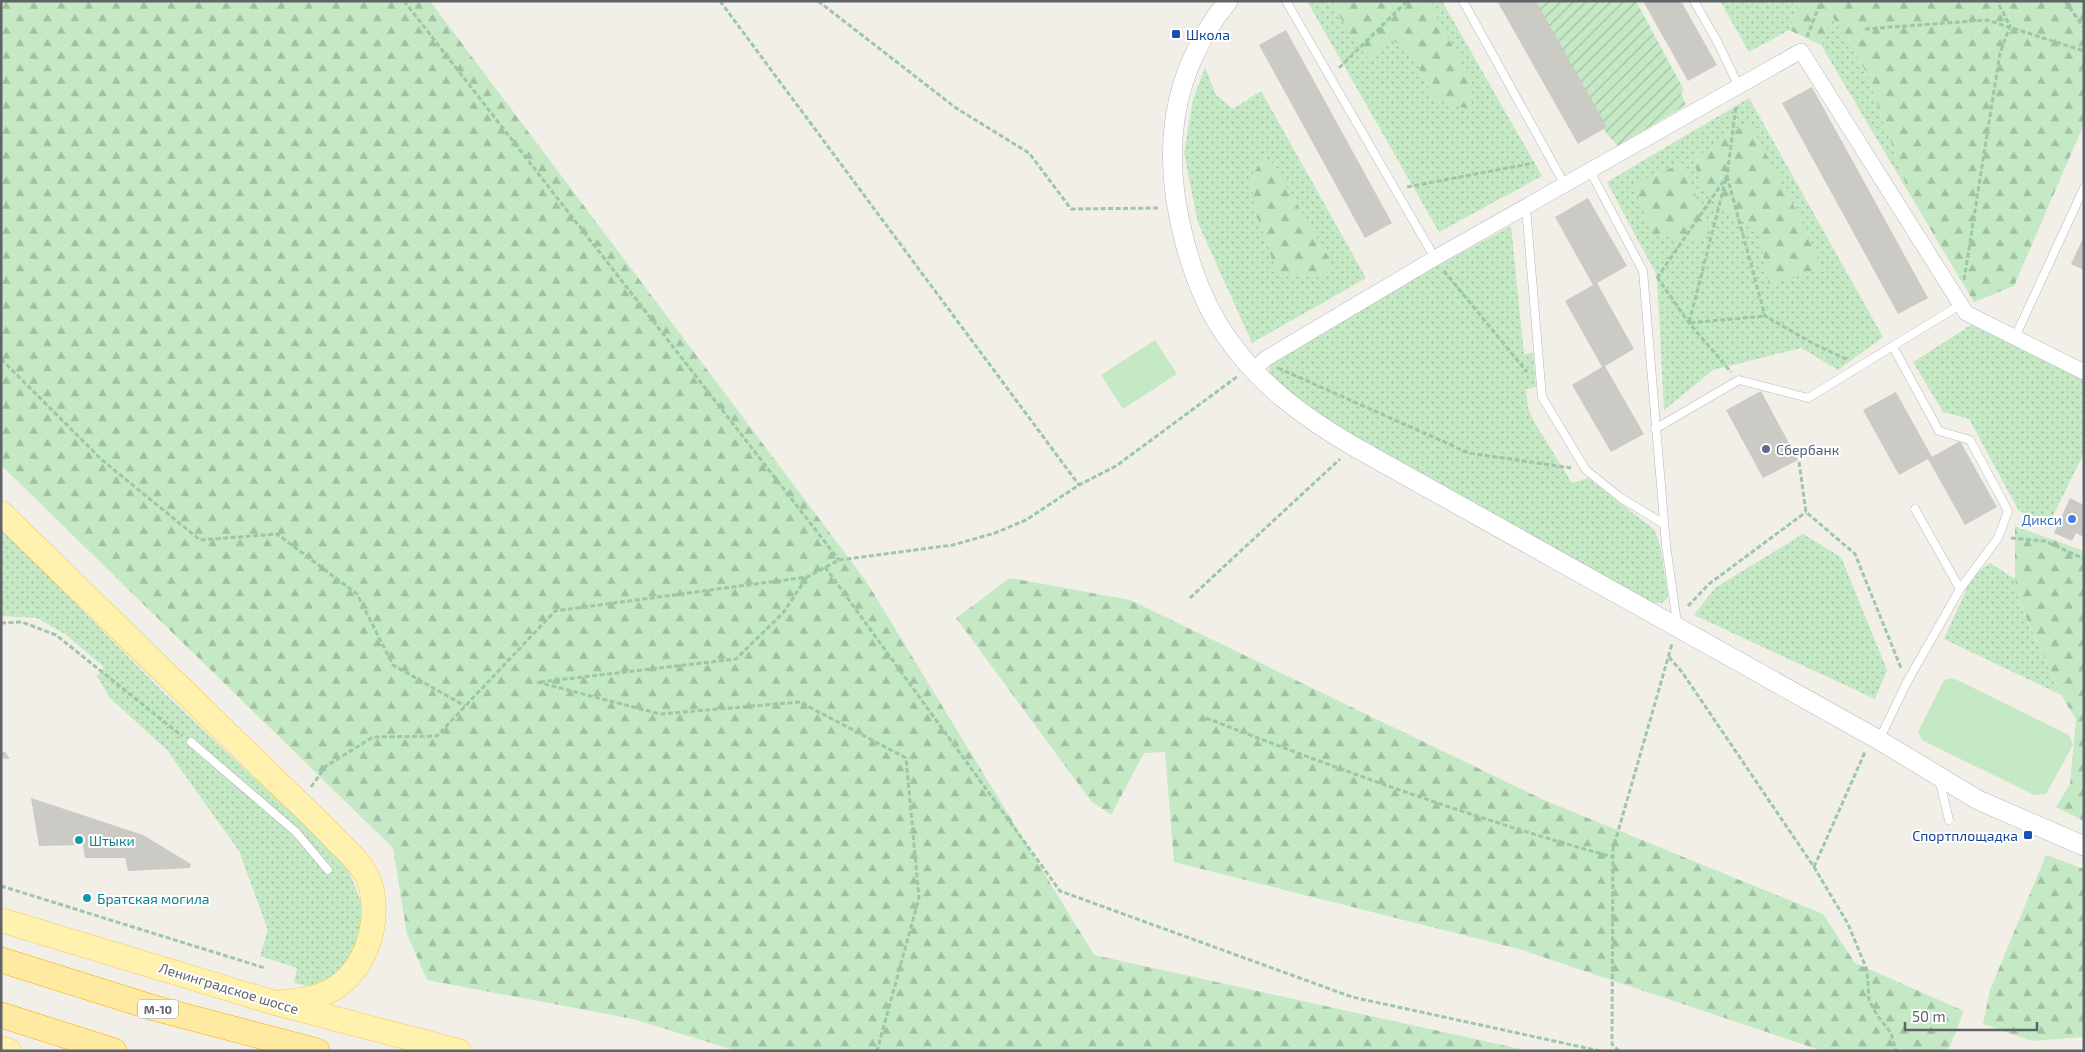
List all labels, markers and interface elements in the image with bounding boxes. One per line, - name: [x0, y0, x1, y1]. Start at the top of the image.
- place label: Школа: [1186, 26, 1230, 43]
- marker: Школа: [1170, 28, 1182, 40]
- place label: Сбербанк: [1776, 441, 1840, 458]
- marker: Сбербанк: [1760, 443, 1772, 455]
- place label: Дикси: [2022, 511, 2062, 528]
- marker: Дикси: [2066, 513, 2078, 525]
- place label: Спортплощадка: [1912, 827, 2018, 844]
- marker: Спортплощадка: [2022, 829, 2034, 841]
- place label: Штыки: [89, 832, 135, 849]
- marker: Штыки: [73, 834, 85, 846]
- place label: Братская могила: [97, 890, 210, 907]
- marker: Братская могила: [81, 892, 93, 904]
- street label: Ленинградское шоссе: [157, 959, 301, 1017]
- road number: М-10: [138, 1000, 178, 1019]
- scale bar: [1905, 1000, 2038, 1032]
- text: 50 m: [1912, 1007, 1946, 1025]

